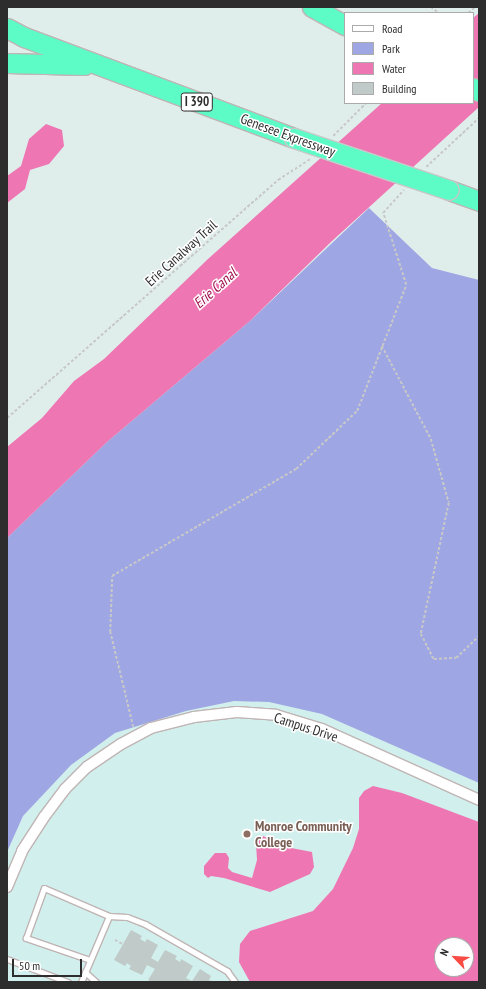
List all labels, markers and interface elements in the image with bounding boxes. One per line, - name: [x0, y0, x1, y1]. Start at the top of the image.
- legend: [344, 12, 474, 104]
- text: Road: [382, 21, 402, 36]
- text: Park: [382, 41, 400, 56]
- text: Water: [382, 61, 406, 76]
- text: Building: [382, 81, 417, 96]
- road number: I 390: [180, 91, 214, 113]
- street label: Genesee Expressway: [238, 110, 338, 160]
- street label: Erie Canalway Trail: [141, 216, 221, 290]
- water label: Erie Canal: [190, 264, 240, 312]
- street label: Campus Drive: [272, 709, 340, 745]
- place label: Monroe Community College: [255, 818, 352, 850]
- marker: Monroe Community College: [242, 829, 252, 839]
- north arrow: [434, 937, 474, 977]
- text: N: [436, 947, 452, 958]
- scale bar: [14, 951, 84, 977]
- text: 50 m: [19, 958, 40, 973]

